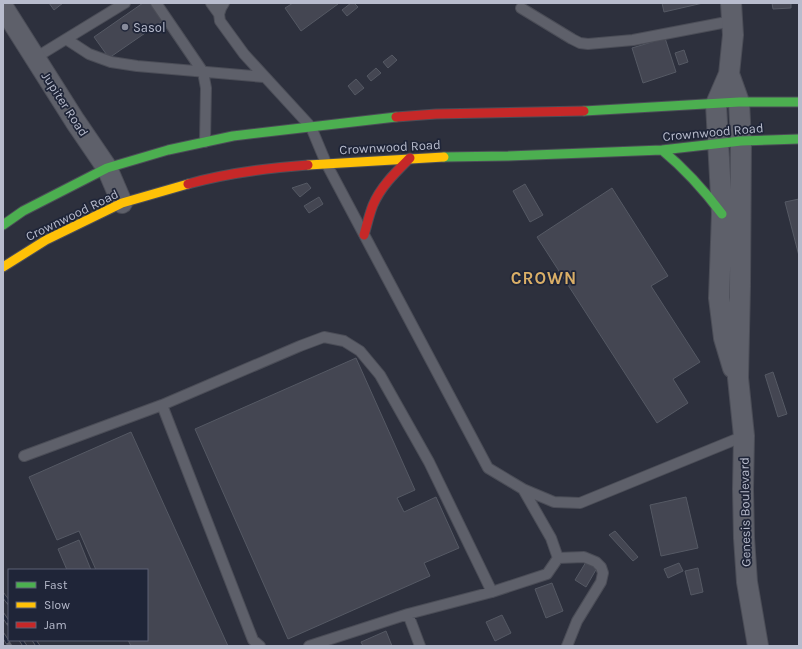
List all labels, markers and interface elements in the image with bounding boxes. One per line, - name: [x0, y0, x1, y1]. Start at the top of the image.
- place label: Sasol: [133, 20, 166, 35]
- marker: Sasol: [120, 22, 130, 32]
- street label: Jupiter Road: [39, 69, 91, 139]
- street label: Crownwood Road: [662, 120, 764, 144]
- street label: Crownwood Road: [339, 137, 441, 157]
- street label: Crownwood Road: [23, 186, 121, 244]
- district label: CROWN: [511, 268, 577, 288]
- street label: Genesis Boulevard: [737, 457, 753, 567]
- legend: [8, 569, 148, 641]
- text: Fast: [44, 578, 68, 592]
- text: Slow: [44, 598, 70, 612]
- text: Jam: [44, 618, 67, 632]

